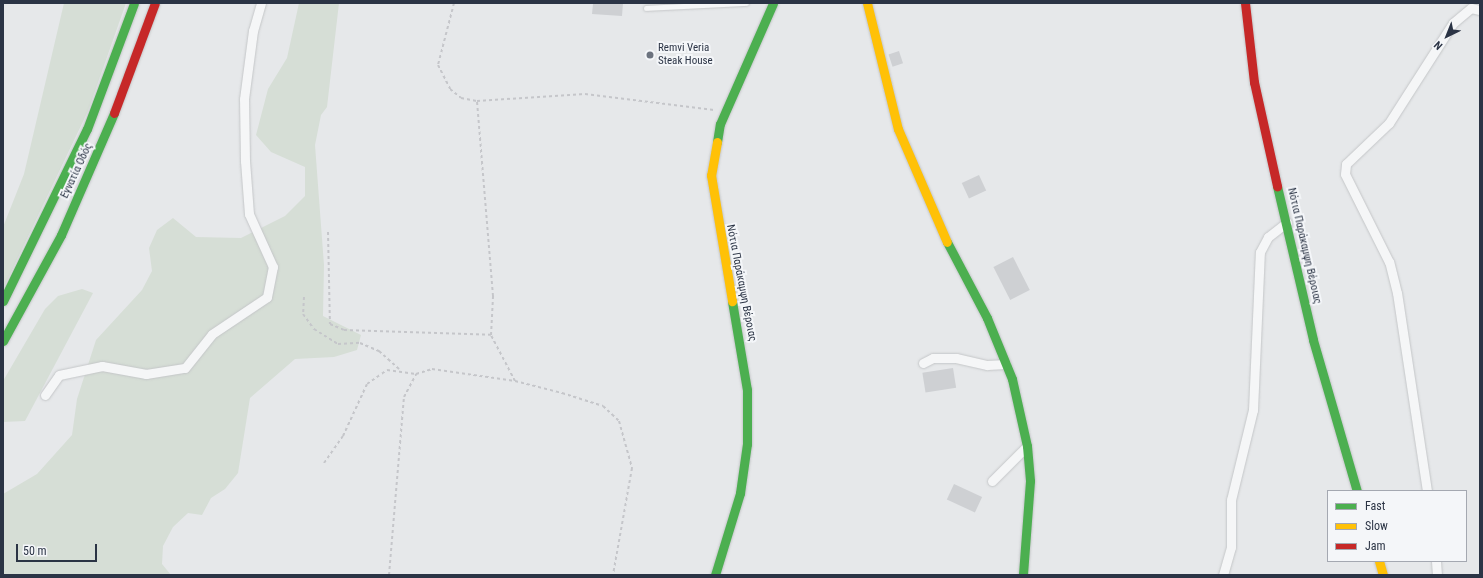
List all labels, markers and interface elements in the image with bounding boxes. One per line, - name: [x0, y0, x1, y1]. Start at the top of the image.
- north arrow: [1427, 16, 1467, 56]
- text: N: [1432, 38, 1445, 52]
- place label: Remvi Veria Steak House: [658, 42, 713, 68]
- marker: Remvi Veria Steak House: [645, 50, 655, 60]
- street label: Εγνατία Οδός: [58, 141, 96, 201]
- street label: Νότια Παράκαμψη Βέροιας: [1284, 187, 1324, 305]
- street label: Νότια Παράκαμψη Βέροιας: [723, 223, 759, 343]
- legend: [1327, 490, 1467, 562]
- text: Fast: [1365, 499, 1385, 513]
- text: Slow: [1365, 519, 1388, 533]
- scale bar: [18, 536, 99, 562]
- text: Jam: [1365, 539, 1386, 553]
- text: 50 m: [23, 544, 47, 558]

